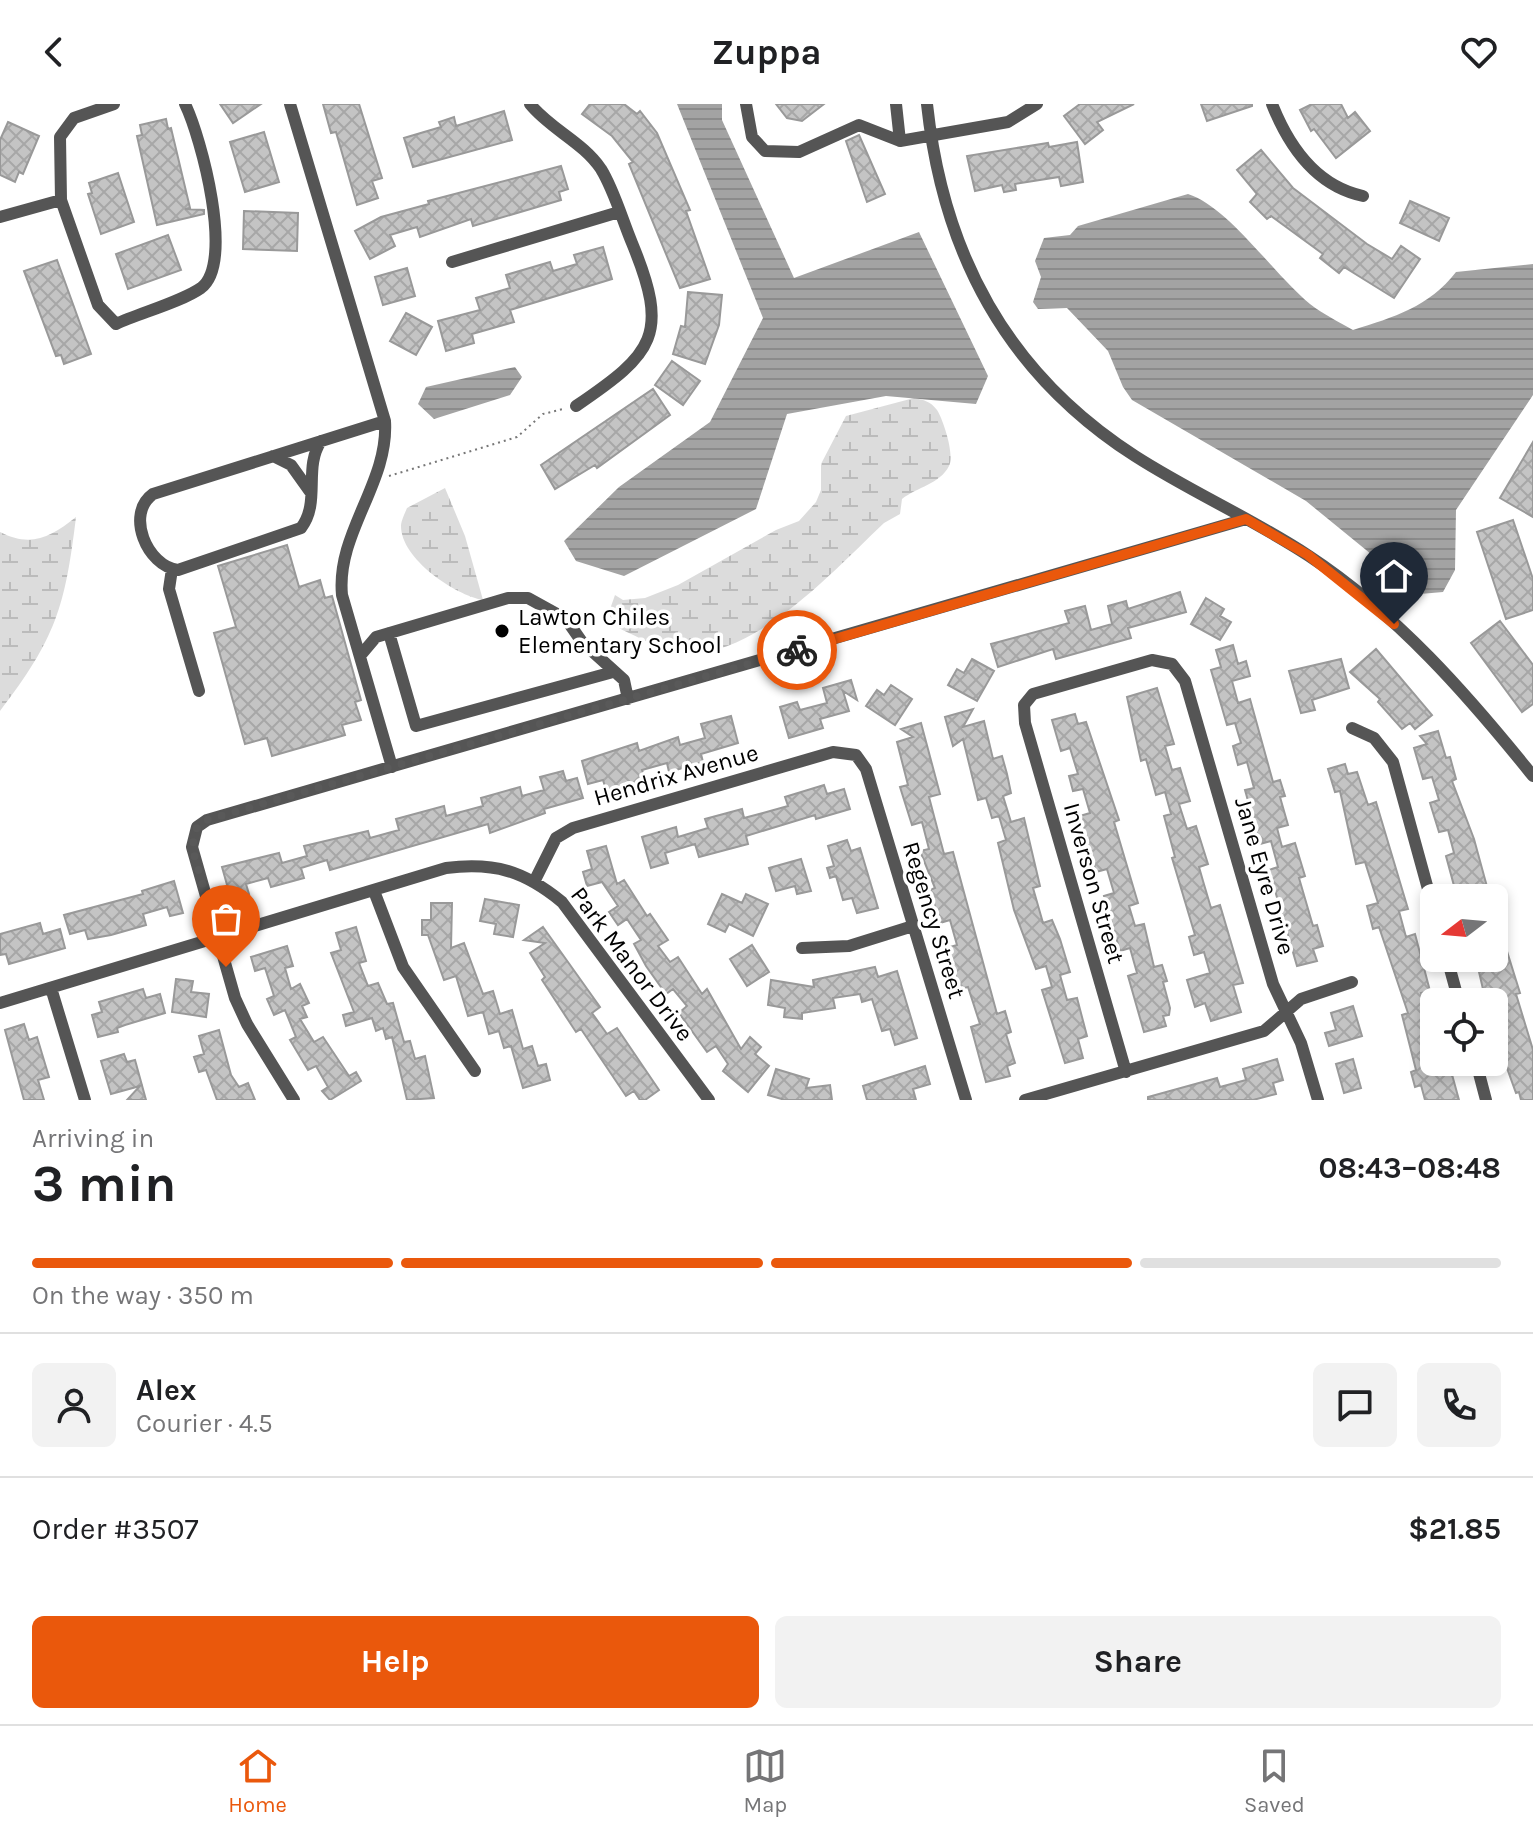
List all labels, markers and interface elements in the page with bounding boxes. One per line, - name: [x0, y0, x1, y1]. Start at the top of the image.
- icon: back: [32, 30, 76, 74]
- icon: heart: [1457, 30, 1501, 74]
- text: Zuppa: [711, 31, 822, 73]
- pin: [1360, 542, 1428, 624]
- icon: home: [1372, 554, 1416, 598]
- place label: Lawton Chiles Elementary School: [518, 603, 722, 659]
- courier: [757, 610, 837, 690]
- marker: Lawton Chiles Elementary School: [493, 622, 511, 640]
- icon: bike: [775, 628, 819, 672]
- street label: Hendrix Avenue: [590, 738, 762, 812]
- street label: Jane Eyre Drive: [1229, 794, 1301, 958]
- street label: Inverson Street: [1058, 799, 1130, 967]
- street label: Regency Street: [897, 838, 971, 1002]
- street label: Park Manor Drive: [565, 881, 699, 1047]
- north arrow: [1420, 884, 1508, 972]
- map controls: [1420, 884, 1508, 1076]
- pin: [192, 885, 260, 967]
- icon: bag: [204, 897, 248, 941]
- button: locate: [1420, 988, 1508, 1076]
- text: Arriving in: [32, 1123, 154, 1154]
- text: 08:43–08:48: [1319, 1150, 1501, 1186]
- text: 3 min: [32, 1153, 176, 1214]
- text: On the way · 350 m: [32, 1280, 254, 1311]
- button: person: [32, 1363, 116, 1447]
- button: chat: [1313, 1363, 1397, 1447]
- button: phone: [1417, 1363, 1501, 1447]
- text: Alex: [136, 1372, 196, 1408]
- text: Courier · 4.5: [136, 1408, 273, 1439]
- text: Order #3507: [32, 1511, 199, 1547]
- text: $21.85: [1408, 1511, 1501, 1547]
- button: Help: [32, 1616, 759, 1708]
- button: Share: [775, 1616, 1501, 1708]
- tab: Home: [228, 1744, 287, 1818]
- tab: Map: [743, 1744, 787, 1818]
- tab: Saved: [1244, 1744, 1305, 1818]

